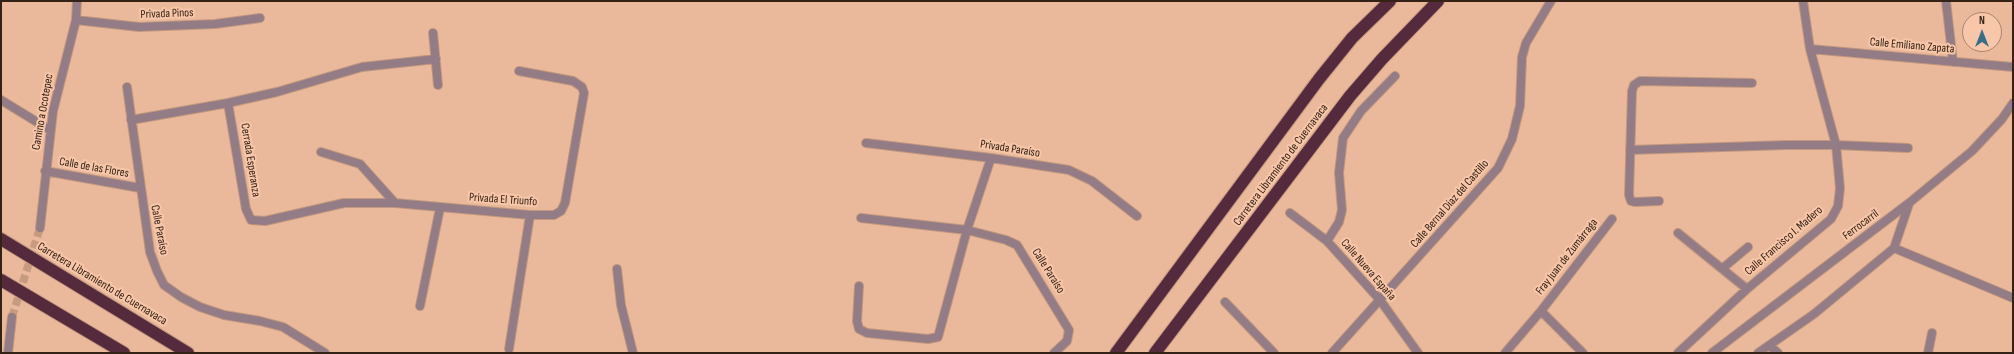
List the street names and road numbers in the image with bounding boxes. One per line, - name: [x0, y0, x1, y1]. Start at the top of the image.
- street label: Privada Pinos: [140, 6, 194, 22]
- street label: Calle Emiliano Zapata: [1869, 35, 1955, 57]
- street label: Camino a Ocotepec: [29, 73, 57, 151]
- street label: Carretera Libramiento de Cuernavaca: [1231, 101, 1331, 229]
- street label: Cerrada Esperanza: [237, 122, 263, 198]
- street label: Privada Paraíso: [979, 137, 1041, 161]
- street label: Calle de las Flores: [58, 155, 130, 181]
- street label: Calle Bernal Díaz del Castillo: [1408, 157, 1492, 251]
- street label: Privada El Triunfo: [468, 190, 538, 210]
- street label: Calle Francisco I. Madero: [1742, 203, 1826, 279]
- street label: Calle Paraíso: [147, 204, 171, 256]
- street label: Ferrocarril: [1840, 207, 1882, 243]
- street label: Fray Juan de Zumárraga: [1533, 216, 1601, 298]
- street label: Calle Nueva España: [1337, 236, 1399, 304]
- street label: Carretera Libramiento de Cuernavaca: [35, 240, 169, 328]
- street label: Calle Paraíso: [1029, 246, 1067, 296]

